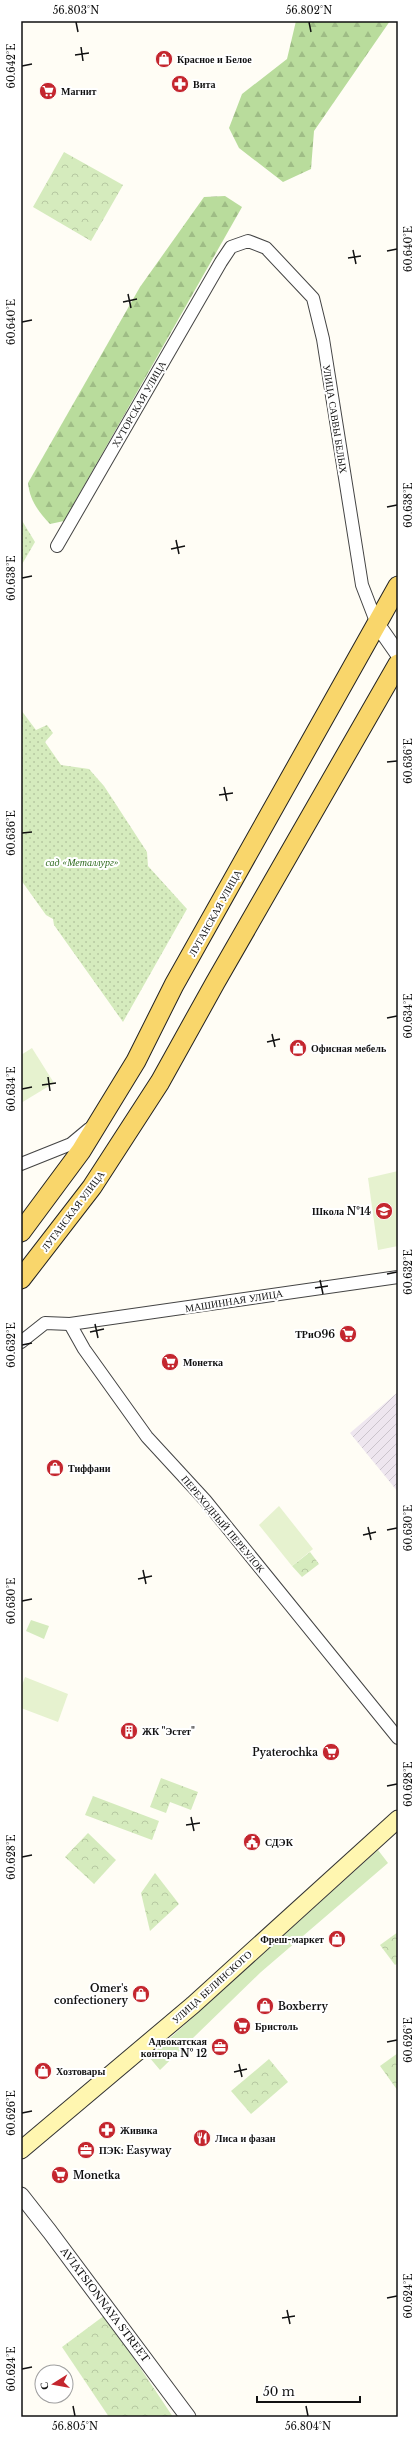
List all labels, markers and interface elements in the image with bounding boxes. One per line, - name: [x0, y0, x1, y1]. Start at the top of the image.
- text: 56.803°N: [53, 4, 99, 17]
- text: 56.802°N: [286, 4, 332, 17]
- text: 60.642°E: [5, 43, 18, 89]
- shop icon: Красное и Белое: [154, 49, 174, 69]
- place label: Красное и Белое: [177, 53, 252, 66]
- pharmacy icon: Вита: [170, 74, 190, 94]
- place label: Вита: [193, 78, 215, 91]
- supermarket icon: Магнит: [38, 81, 58, 101]
- place label: Магнит: [61, 85, 97, 98]
- text: 60.640°E: [402, 226, 415, 272]
- text: 60.640°E: [5, 299, 18, 345]
- street label: ХУТОРСКАЯ УЛИЦА: [109, 358, 169, 450]
- street label: УЛИЦА САВВЫ БЕЛЫХ: [320, 364, 350, 475]
- text: 60.638°E: [402, 482, 415, 528]
- text: 60.638°E: [5, 555, 18, 601]
- text: 60.636°E: [402, 738, 415, 784]
- text: 60.636°E: [5, 810, 18, 856]
- park label: сад «Металлург»: [45, 856, 119, 869]
- street label: ЛУГАНСКАЯ УЛИЦА: [186, 867, 245, 959]
- text: 60.634°E: [402, 994, 415, 1038]
- shop icon: Офисная мебель: [288, 1038, 308, 1058]
- place label: Офисная мебель: [311, 1042, 387, 1055]
- text: 60.634°E: [5, 1067, 18, 1111]
- street label: ЛУГАНСКАЯ УЛИЦА: [38, 1168, 108, 1254]
- school or university icon: Школа №14: [374, 1201, 394, 1221]
- place label: Школа №14: [312, 1205, 371, 1218]
- text: 60.632°E: [402, 1249, 415, 1295]
- street label: МАШИННАЯ УЛИЦА: [184, 1287, 285, 1315]
- text: 60.632°E: [5, 1322, 18, 1368]
- supermarket icon: ТРиО96: [338, 1324, 358, 1344]
- place label: ТРиО96: [295, 1328, 335, 1341]
- supermarket icon: Монетка: [160, 1352, 180, 1372]
- place label: Монетка: [183, 1356, 223, 1369]
- shop icon: Тиффани: [45, 1458, 65, 1478]
- place label: Тиффани: [68, 1462, 111, 1475]
- street label: ПЕРЕХОДНЫЙ ПЕРЕУЛОК: [179, 1473, 268, 1576]
- text: 60.630°E: [402, 1505, 415, 1551]
- text: 60.630°E: [5, 1578, 18, 1624]
- building icon: ЖК "Эстет": [119, 1721, 139, 1741]
- place label: ЖК "Эстет": [142, 1725, 195, 1738]
- supermarket icon: Pyaterochka: [321, 1742, 341, 1762]
- place label: Pyaterochka: [252, 1746, 318, 1759]
- text: 60.628°E: [402, 1761, 415, 1807]
- public building icon: СДЭК: [242, 1832, 262, 1852]
- text: 60.628°E: [5, 1834, 18, 1880]
- place label: СДЭК: [265, 1836, 294, 1849]
- shop icon: Фреш-маркет: [327, 1929, 347, 1949]
- place label: Фреш-маркет: [260, 1933, 324, 1946]
- street label: УЛИЦА БЕЛИНСКОГО: [169, 1948, 255, 2026]
- place label: Omer's confectionery: [54, 1982, 129, 2007]
- shop icon: Omer's confectionery: [131, 1984, 151, 2004]
- shop icon: Boxberry: [255, 1996, 275, 2016]
- place label: Boxberry: [278, 2000, 328, 2013]
- supermarket icon: Бристоль: [232, 2016, 252, 2036]
- text: 60.626°E: [402, 2017, 415, 2063]
- place label: Бристоль: [255, 2020, 299, 2033]
- place label: Адвокатская контора № 12: [141, 2035, 208, 2060]
- office icon: Адвокатская контора № 12: [210, 2037, 230, 2057]
- shop icon: Хозтовары: [33, 2061, 53, 2081]
- place label: Хозтовары: [56, 2065, 105, 2078]
- text: 60.626°E: [5, 2090, 18, 2136]
- pharmacy icon: Живика: [97, 2120, 117, 2140]
- place label: Живика: [120, 2124, 157, 2137]
- restaurant icon: Лиса и фазан: [192, 2128, 212, 2148]
- place label: Лиса и фазан: [215, 2132, 276, 2145]
- office icon: ПЭК: Easyway: [76, 2140, 96, 2160]
- place label: ПЭК: Easyway: [99, 2144, 172, 2157]
- supermarket icon: Monetka: [50, 2165, 70, 2185]
- place label: Monetka: [73, 2169, 120, 2182]
- street label: AVIATSIONNAYA STREET: [57, 2244, 152, 2365]
- text: 60.624°E: [402, 2274, 415, 2318]
- text: 60.624°E: [5, 2347, 18, 2391]
- north arrow: [34, 2364, 74, 2404]
- scale bar: [257, 2378, 360, 2404]
- text: С: [37, 2381, 52, 2391]
- text: 50 m: [263, 2384, 295, 2399]
- text: 56.805°N: [52, 2420, 98, 2433]
- text: 56.804°N: [285, 2420, 331, 2433]

